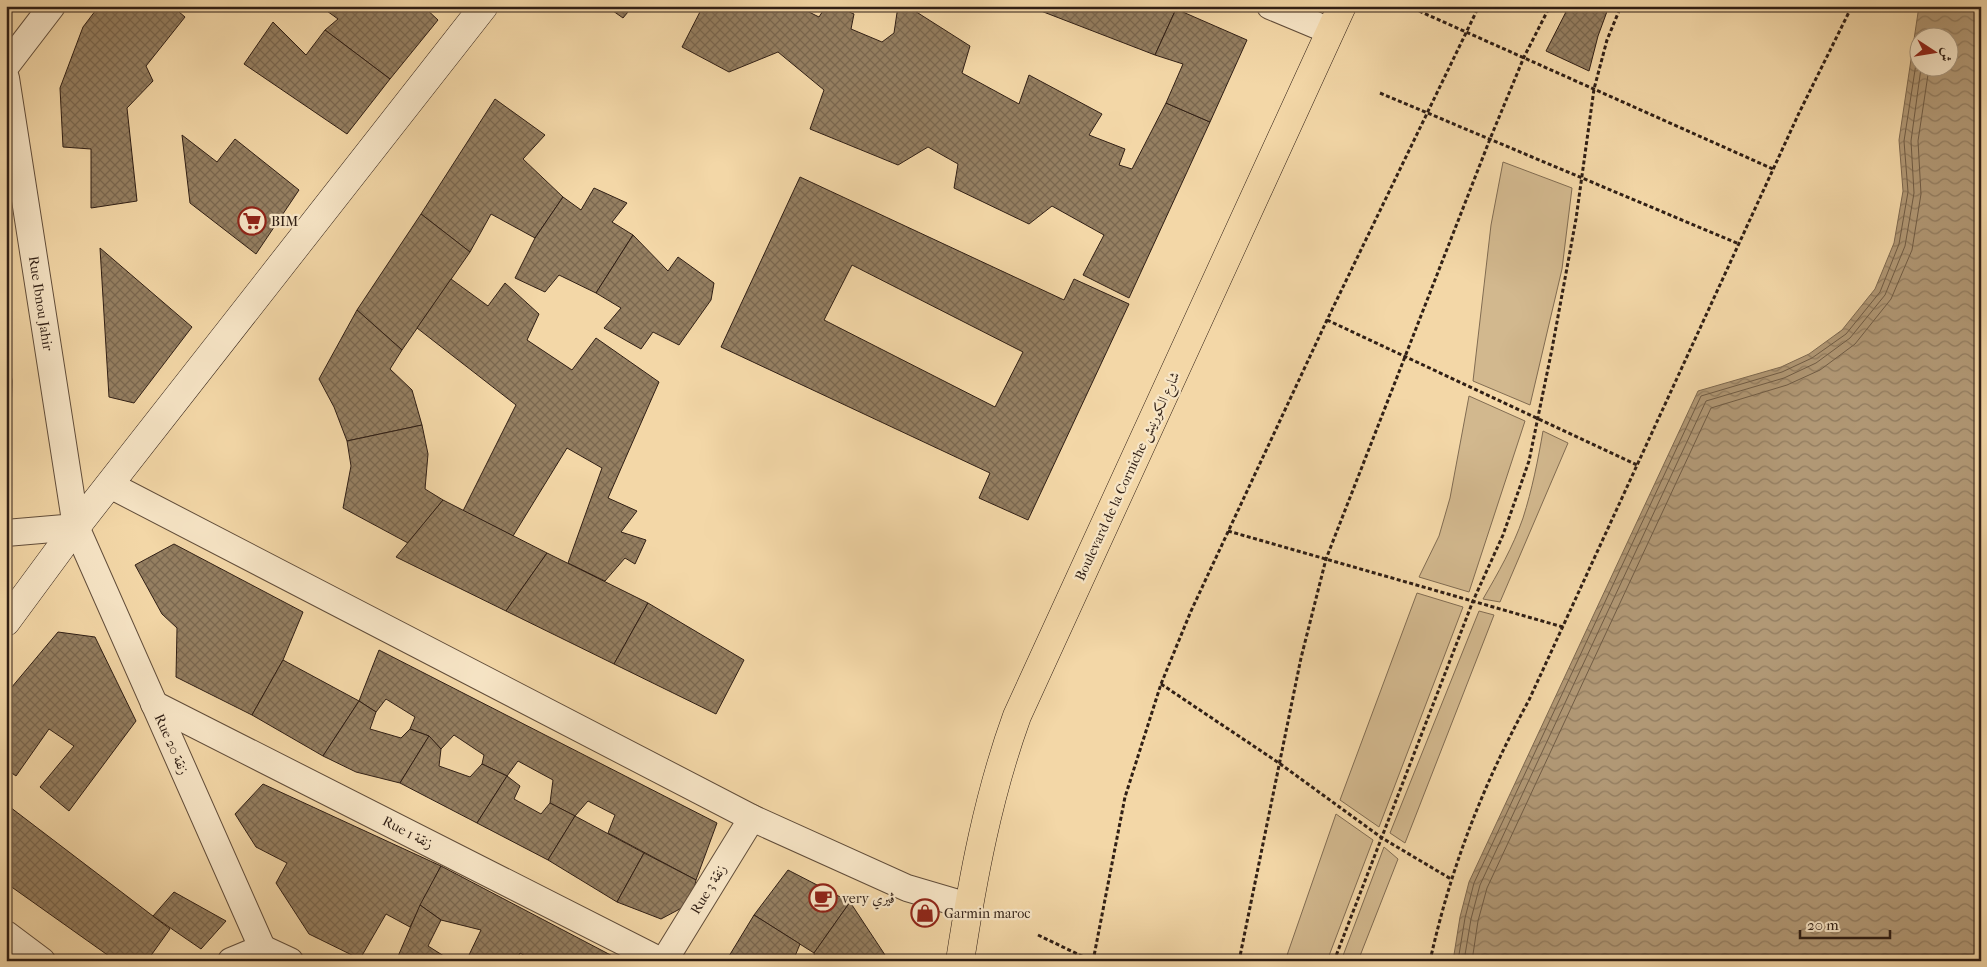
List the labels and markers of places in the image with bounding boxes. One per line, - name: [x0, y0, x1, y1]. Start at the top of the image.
- supermarket icon: BIM: [237, 206, 267, 236]
- place label: BIM: [271, 213, 298, 230]
- cafe icon: very ڤيري: [808, 883, 838, 913]
- place label: very ڤيري: [842, 890, 895, 910]
- shop icon: Garmin maroc: [910, 898, 940, 928]
- place label: Garmin maroc: [944, 905, 1031, 922]

